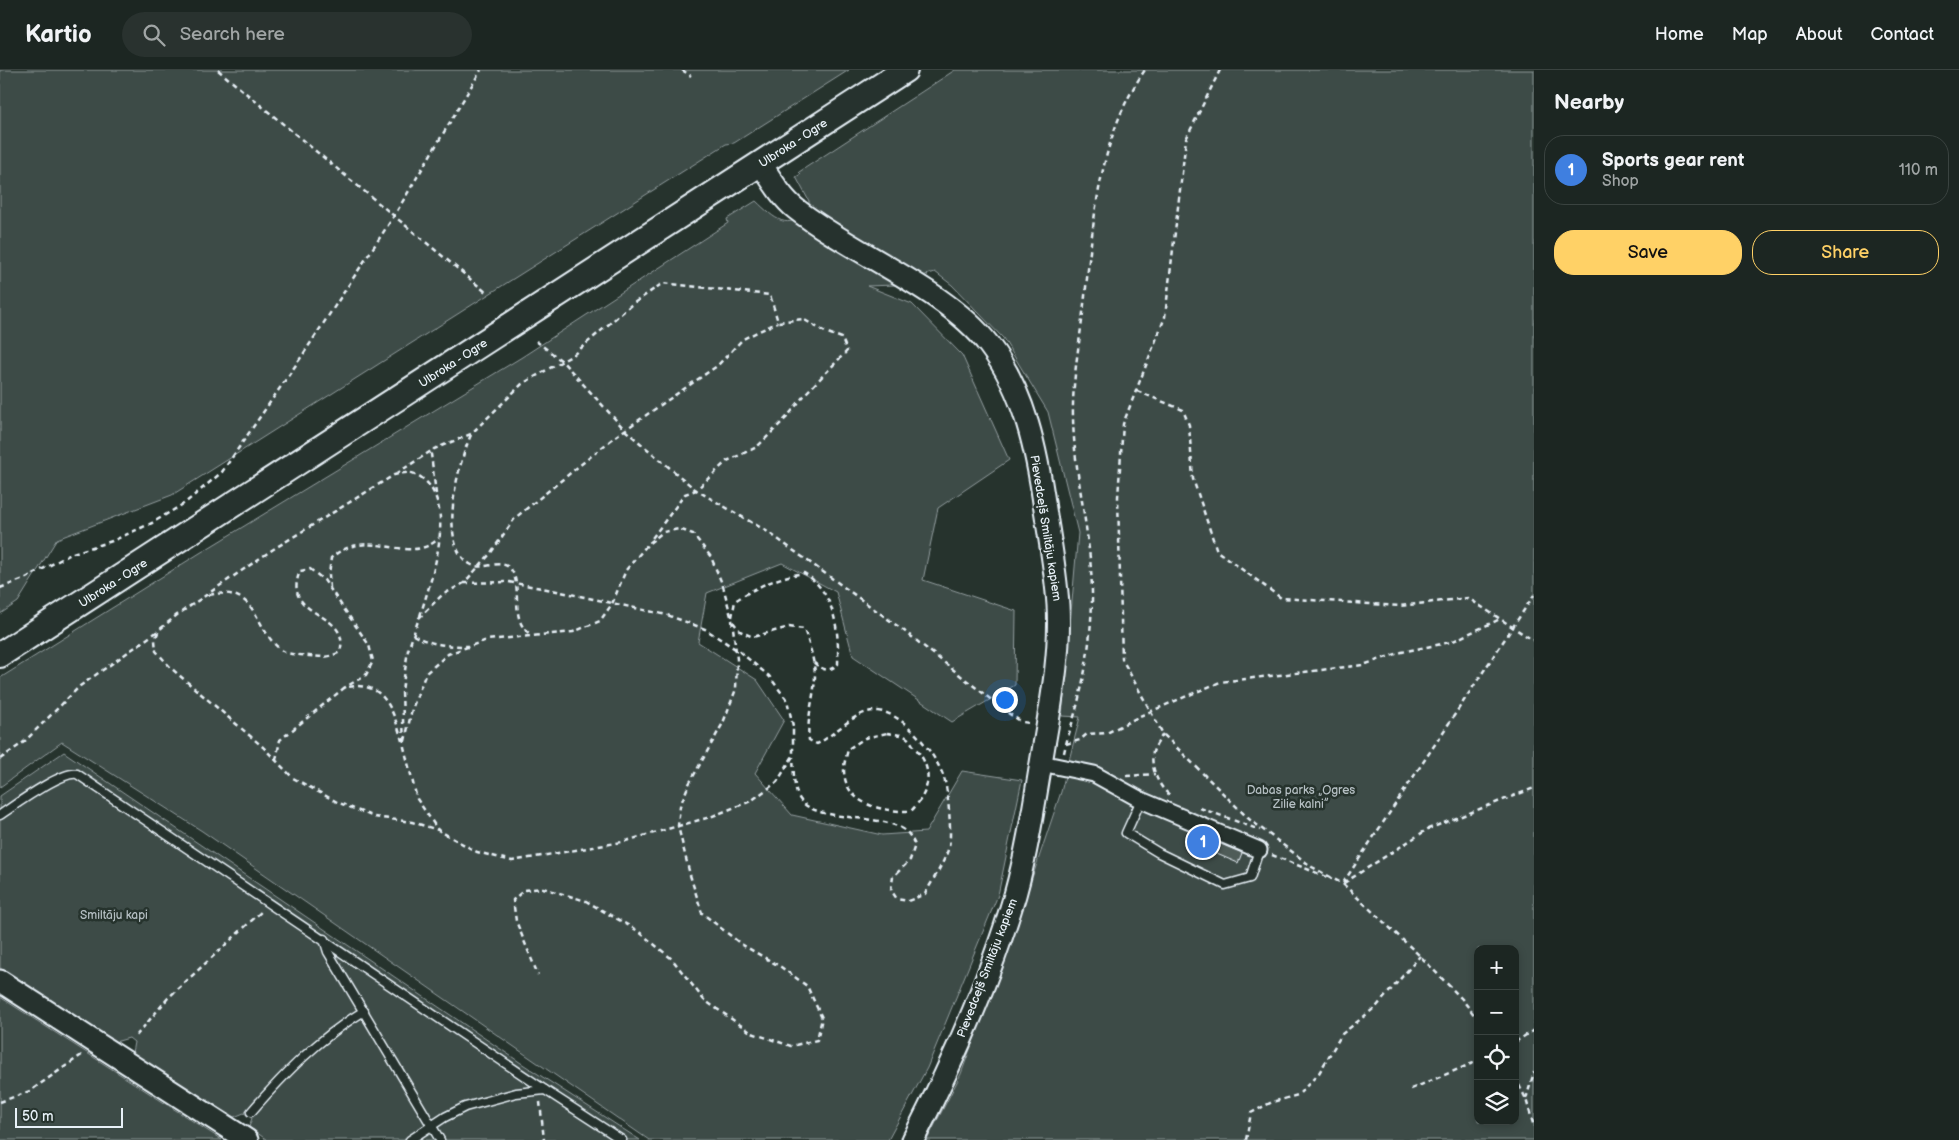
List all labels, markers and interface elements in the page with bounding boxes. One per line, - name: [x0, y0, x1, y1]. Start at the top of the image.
- search box: [122, 12, 472, 57]
- text: Kartio: [25, 20, 92, 49]
- icon: search: [140, 21, 168, 49]
- text: Search here: [180, 23, 285, 46]
- text: Home: [1655, 24, 1704, 45]
- text: Map: [1732, 24, 1768, 45]
- text: About: [1796, 24, 1843, 45]
- text: Contact: [1871, 24, 1934, 45]
- text: Nearby: [1554, 90, 1624, 115]
- street label: Ulbroka - Ogre: [756, 116, 830, 171]
- text: Sports gear rent: [1602, 149, 1744, 172]
- text: 1: [1568, 161, 1574, 180]
- text: 110 m: [1899, 161, 1938, 180]
- text: Shop: [1602, 172, 1639, 191]
- button: Save: [1554, 230, 1742, 275]
- button: Share: [1752, 230, 1939, 275]
- street label: Ulbroka - Ogre: [416, 336, 490, 391]
- street label: Pievedceļš Smiltāju kapiem: [1027, 454, 1064, 602]
- street label: Ulbroka - Ogre: [76, 556, 150, 611]
- your location: [992, 687, 1018, 713]
- park label: Dabas parks „Ogres Zilie kalni”: [1247, 783, 1355, 812]
- pin: 1: [1187, 823, 1219, 861]
- street label: Pievedceļš Smiltāju kapiem: [954, 896, 1021, 1040]
- park label: Smiltāju kapi: [80, 908, 148, 923]
- map controls: [1474, 945, 1519, 1125]
- button: +: [1474, 945, 1519, 990]
- button: −: [1474, 990, 1519, 1035]
- button: locate: [1474, 1035, 1519, 1080]
- button: layers: [1474, 1080, 1519, 1125]
- scale bar: [15, 1105, 122, 1128]
- text: 50 m: [22, 1108, 54, 1125]

